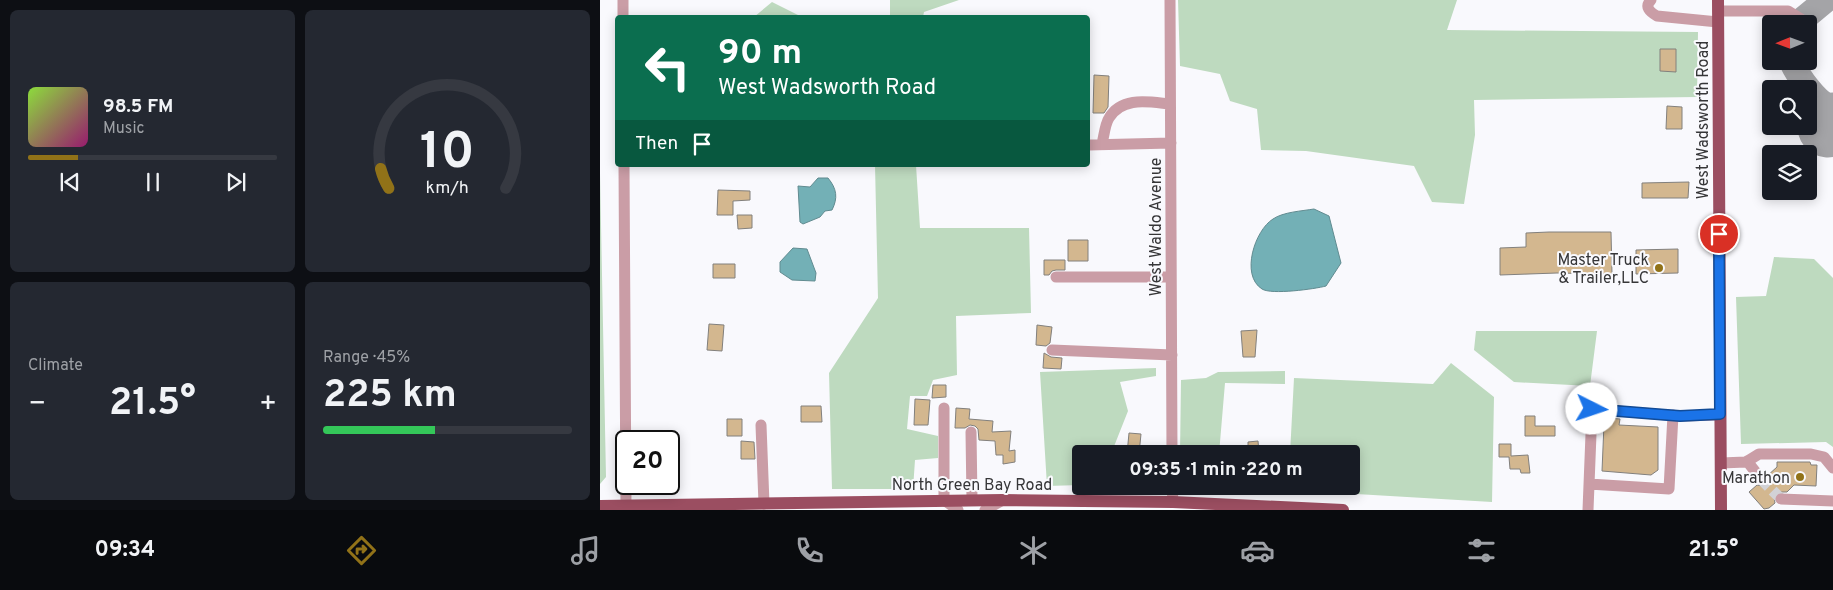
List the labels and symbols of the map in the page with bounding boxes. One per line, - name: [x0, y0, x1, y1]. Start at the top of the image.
- north arrow: [1762, 15, 1818, 70]
- street label: West Wadsworth Road: [1694, 41, 1714, 199]
- street label: West Waldo Avenue: [1147, 158, 1167, 296]
- pin: [1698, 213, 1740, 255]
- place label: Master Truck & Trailer,LLC: [1557, 251, 1649, 289]
- marker: Master Truck & Trailer,LLC: [1653, 262, 1665, 274]
- position arrow: [1565, 382, 1617, 434]
- speed limit sign: 20: [615, 430, 680, 495]
- place label: Marathon: [1722, 469, 1790, 489]
- marker: Marathon: [1794, 471, 1806, 483]
- street label: North Green Bay Road: [892, 476, 1052, 496]

